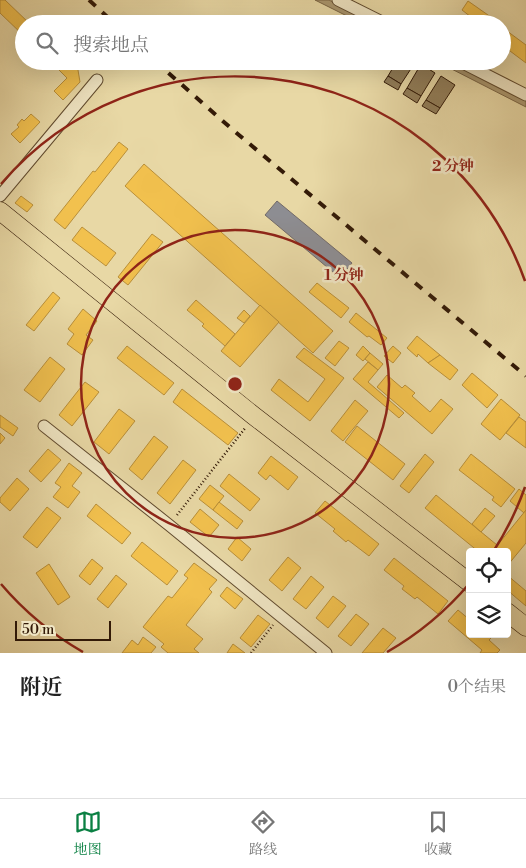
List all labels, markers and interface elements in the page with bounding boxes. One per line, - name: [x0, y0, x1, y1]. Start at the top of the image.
- search box: [15, 15, 511, 70]
- icon: search: [33, 29, 61, 57]
- text: 搜索地点: [73, 33, 149, 57]
- text: 2 分钟: [432, 157, 474, 176]
- text: 1 分钟: [324, 266, 364, 285]
- centre of rings: [226, 375, 244, 393]
- map controls: [466, 548, 511, 638]
- button: locate: [466, 548, 511, 593]
- button: layers: [466, 593, 511, 638]
- scale bar: [15, 618, 111, 641]
- text: 50 m: [22, 621, 54, 639]
- text: 附近: [20, 675, 62, 701]
- text: 0个结果: [447, 677, 506, 697]
- tab: 地图: [74, 808, 102, 859]
- tab: 路线: [249, 808, 277, 859]
- tab: 收藏: [424, 808, 452, 859]

